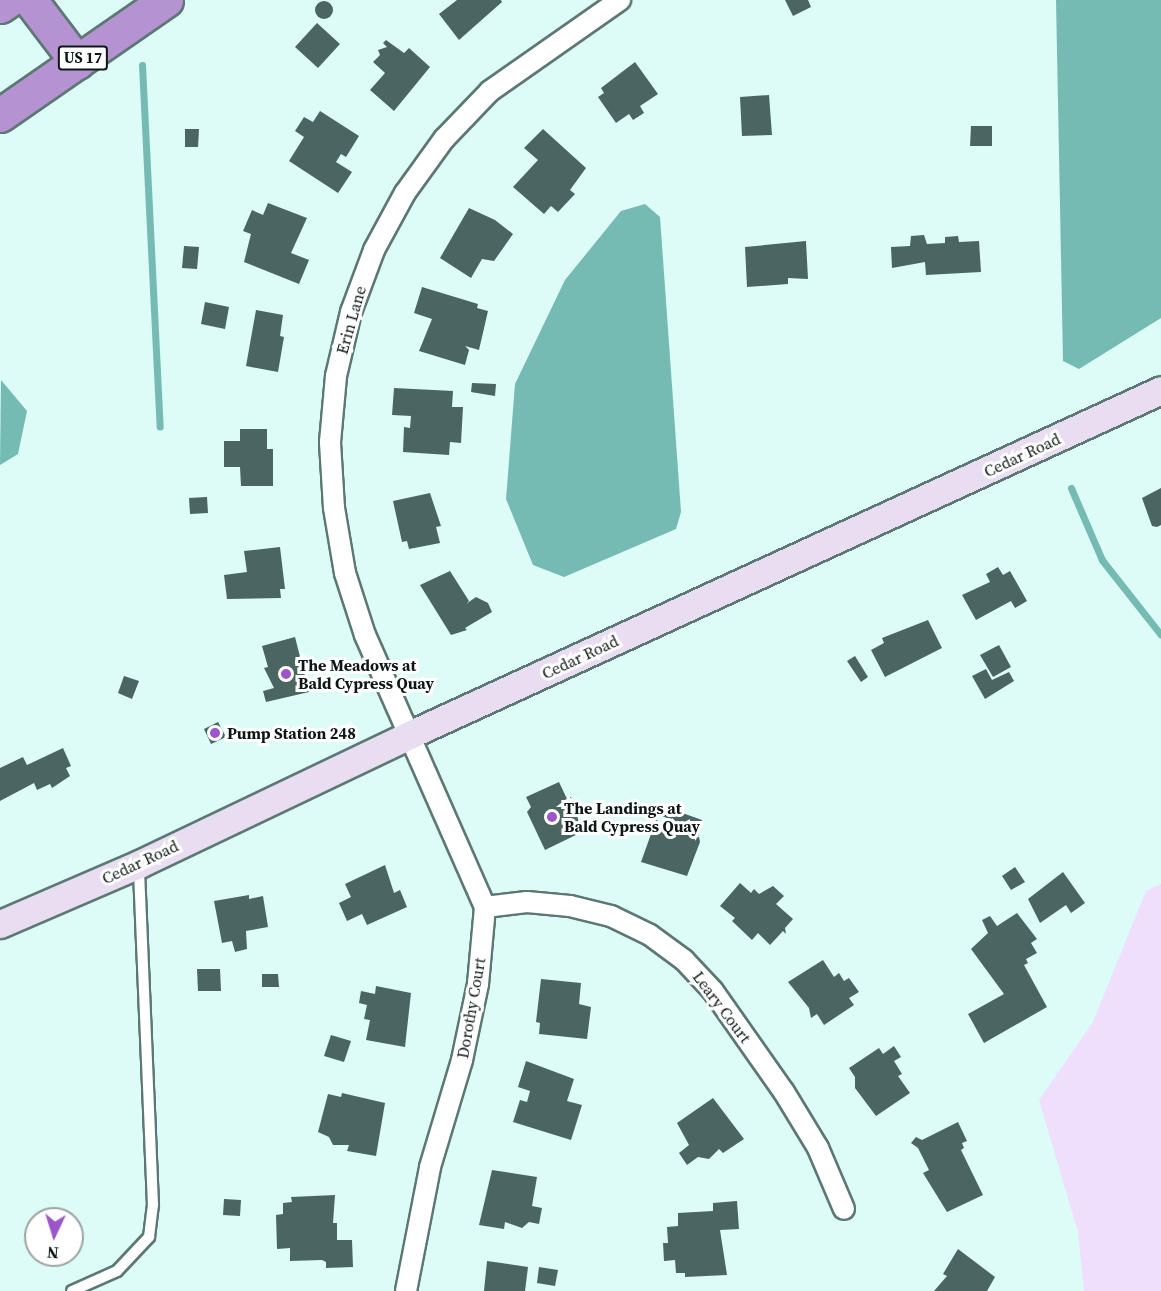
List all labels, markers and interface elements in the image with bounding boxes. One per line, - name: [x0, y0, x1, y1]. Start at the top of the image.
- road number: US 17: [58, 46, 109, 70]
- street label: Erin Lane: [332, 284, 370, 356]
- street label: Cedar Road: [981, 429, 1063, 481]
- street label: Cedar Road: [539, 631, 621, 683]
- place label: The Meadows at Bald Cypress Quay: [298, 655, 434, 693]
- marker: The Meadows at Bald Cypress Quay: [279, 667, 293, 681]
- place label: Pump Station 248: [227, 723, 356, 743]
- marker: Pump Station 248: [208, 726, 222, 740]
- place label: The Landings at Bald Cypress Quay: [564, 798, 700, 836]
- marker: The Landings at Bald Cypress Quay: [545, 810, 559, 824]
- street label: Cedar Road: [99, 836, 181, 888]
- street label: Dorothy Court: [453, 956, 489, 1060]
- street label: Leary Court: [689, 967, 755, 1047]
- north arrow: [24, 1207, 84, 1267]
- text: N: [46, 1242, 59, 1264]

